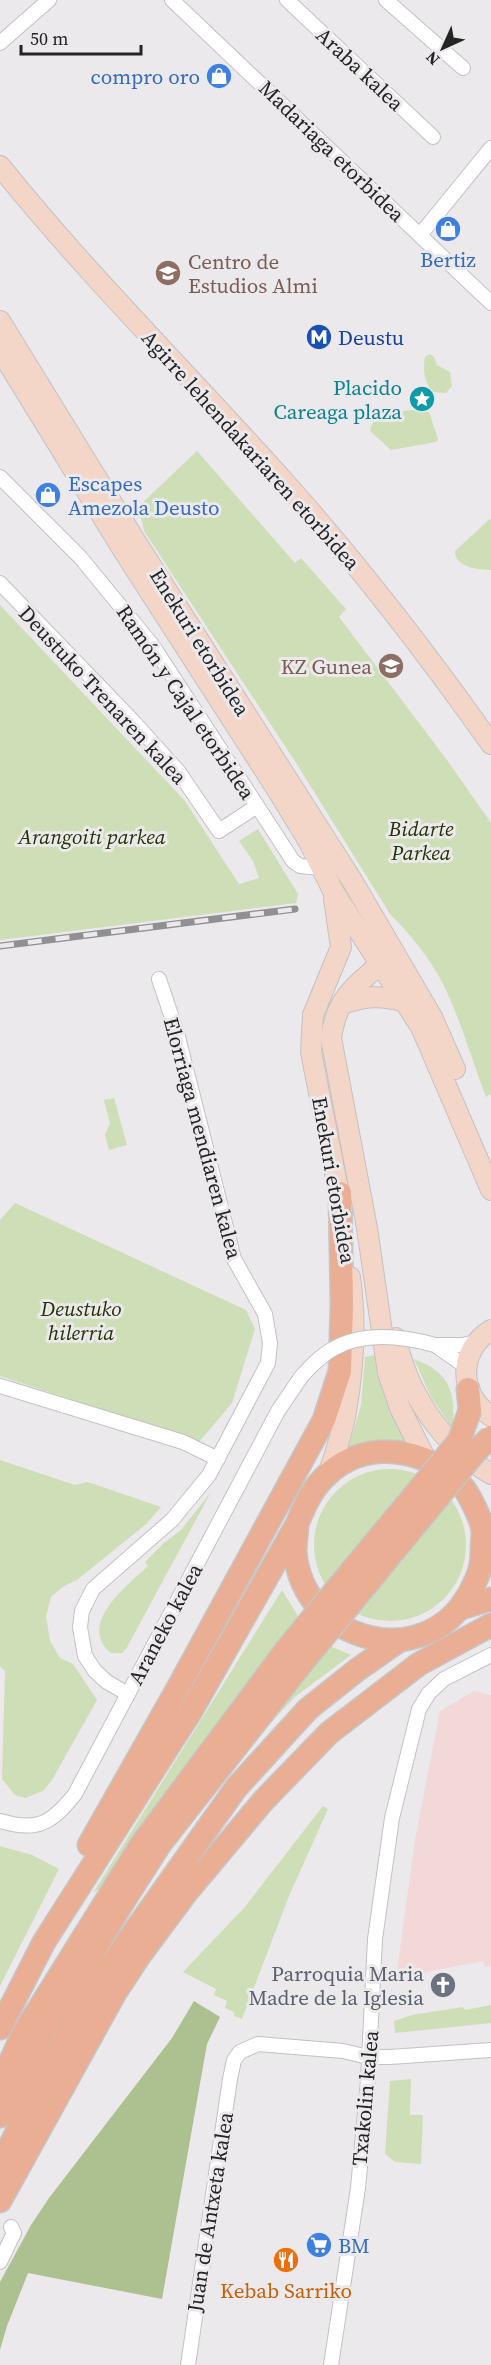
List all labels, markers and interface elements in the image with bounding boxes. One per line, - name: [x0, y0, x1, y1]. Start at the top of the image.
- scale bar: [21, 18, 141, 56]
- north arrow: [413, 18, 473, 78]
- street label: Araba kalea: [310, 21, 411, 118]
- text: 50 m: [30, 26, 68, 51]
- text: N: [420, 46, 444, 71]
- shop icon: compro oro: [204, 61, 234, 91]
- place label: compro oro: [91, 62, 200, 91]
- street label: Madariaga etorbidea: [253, 74, 411, 228]
- shop icon: Bertiz: [433, 214, 463, 244]
- place label: Bertiz: [420, 245, 476, 274]
- place label: Centro de Estudios Almi: [188, 247, 318, 300]
- school or university icon: Centro de Estudios Almi: [153, 258, 183, 288]
- metro station icon: Deustu: [304, 322, 334, 352]
- place label: Deustu: [338, 323, 404, 352]
- street label: Agirre lehendakariaren etorbidea: [135, 324, 367, 576]
- place label: Placido Careaga plaza: [273, 373, 402, 426]
- place icon: Placido Careaga plaza: [407, 384, 437, 414]
- place label: Escapes Amezola Deusto: [68, 469, 219, 522]
- shop icon: Escapes Amezola Deusto: [33, 480, 63, 510]
- street label: Enekuri etorbidea: [143, 563, 257, 722]
- street label: Deustuko Trenaren kalea: [12, 599, 194, 791]
- street label: Ramón y Cajal etorbidea: [110, 599, 262, 805]
- school or university icon: KZ Gunea: [376, 651, 406, 681]
- place label: KZ Gunea: [281, 652, 372, 681]
- park label: Bidarte Parkea: [387, 814, 454, 867]
- park label: Arangoiti parkea: [17, 822, 166, 851]
- street label: Elorriaga mendiaren kalea: [157, 1014, 249, 1262]
- street label: Enekuri etorbidea: [305, 1094, 363, 1266]
- park label: Deustuko hilerria: [39, 1294, 122, 1347]
- street label: Araneko kalea: [121, 1558, 209, 1690]
- place label: Parroquia Maria Madre de la Iglesia: [248, 1959, 424, 2012]
- church icon: Parroquia Maria Madre de la Iglesia: [428, 1970, 458, 2000]
- street label: Txakolin kalea: [345, 2029, 385, 2167]
- street label: Juan de Antxeta kalea: [180, 2110, 240, 2315]
- supermarket icon: BM: [304, 2230, 334, 2260]
- place label: BM: [338, 2231, 370, 2260]
- restaurant icon: Kebab Sarriko: [271, 2245, 301, 2275]
- place label: Kebab Sarriko: [220, 2276, 352, 2305]

